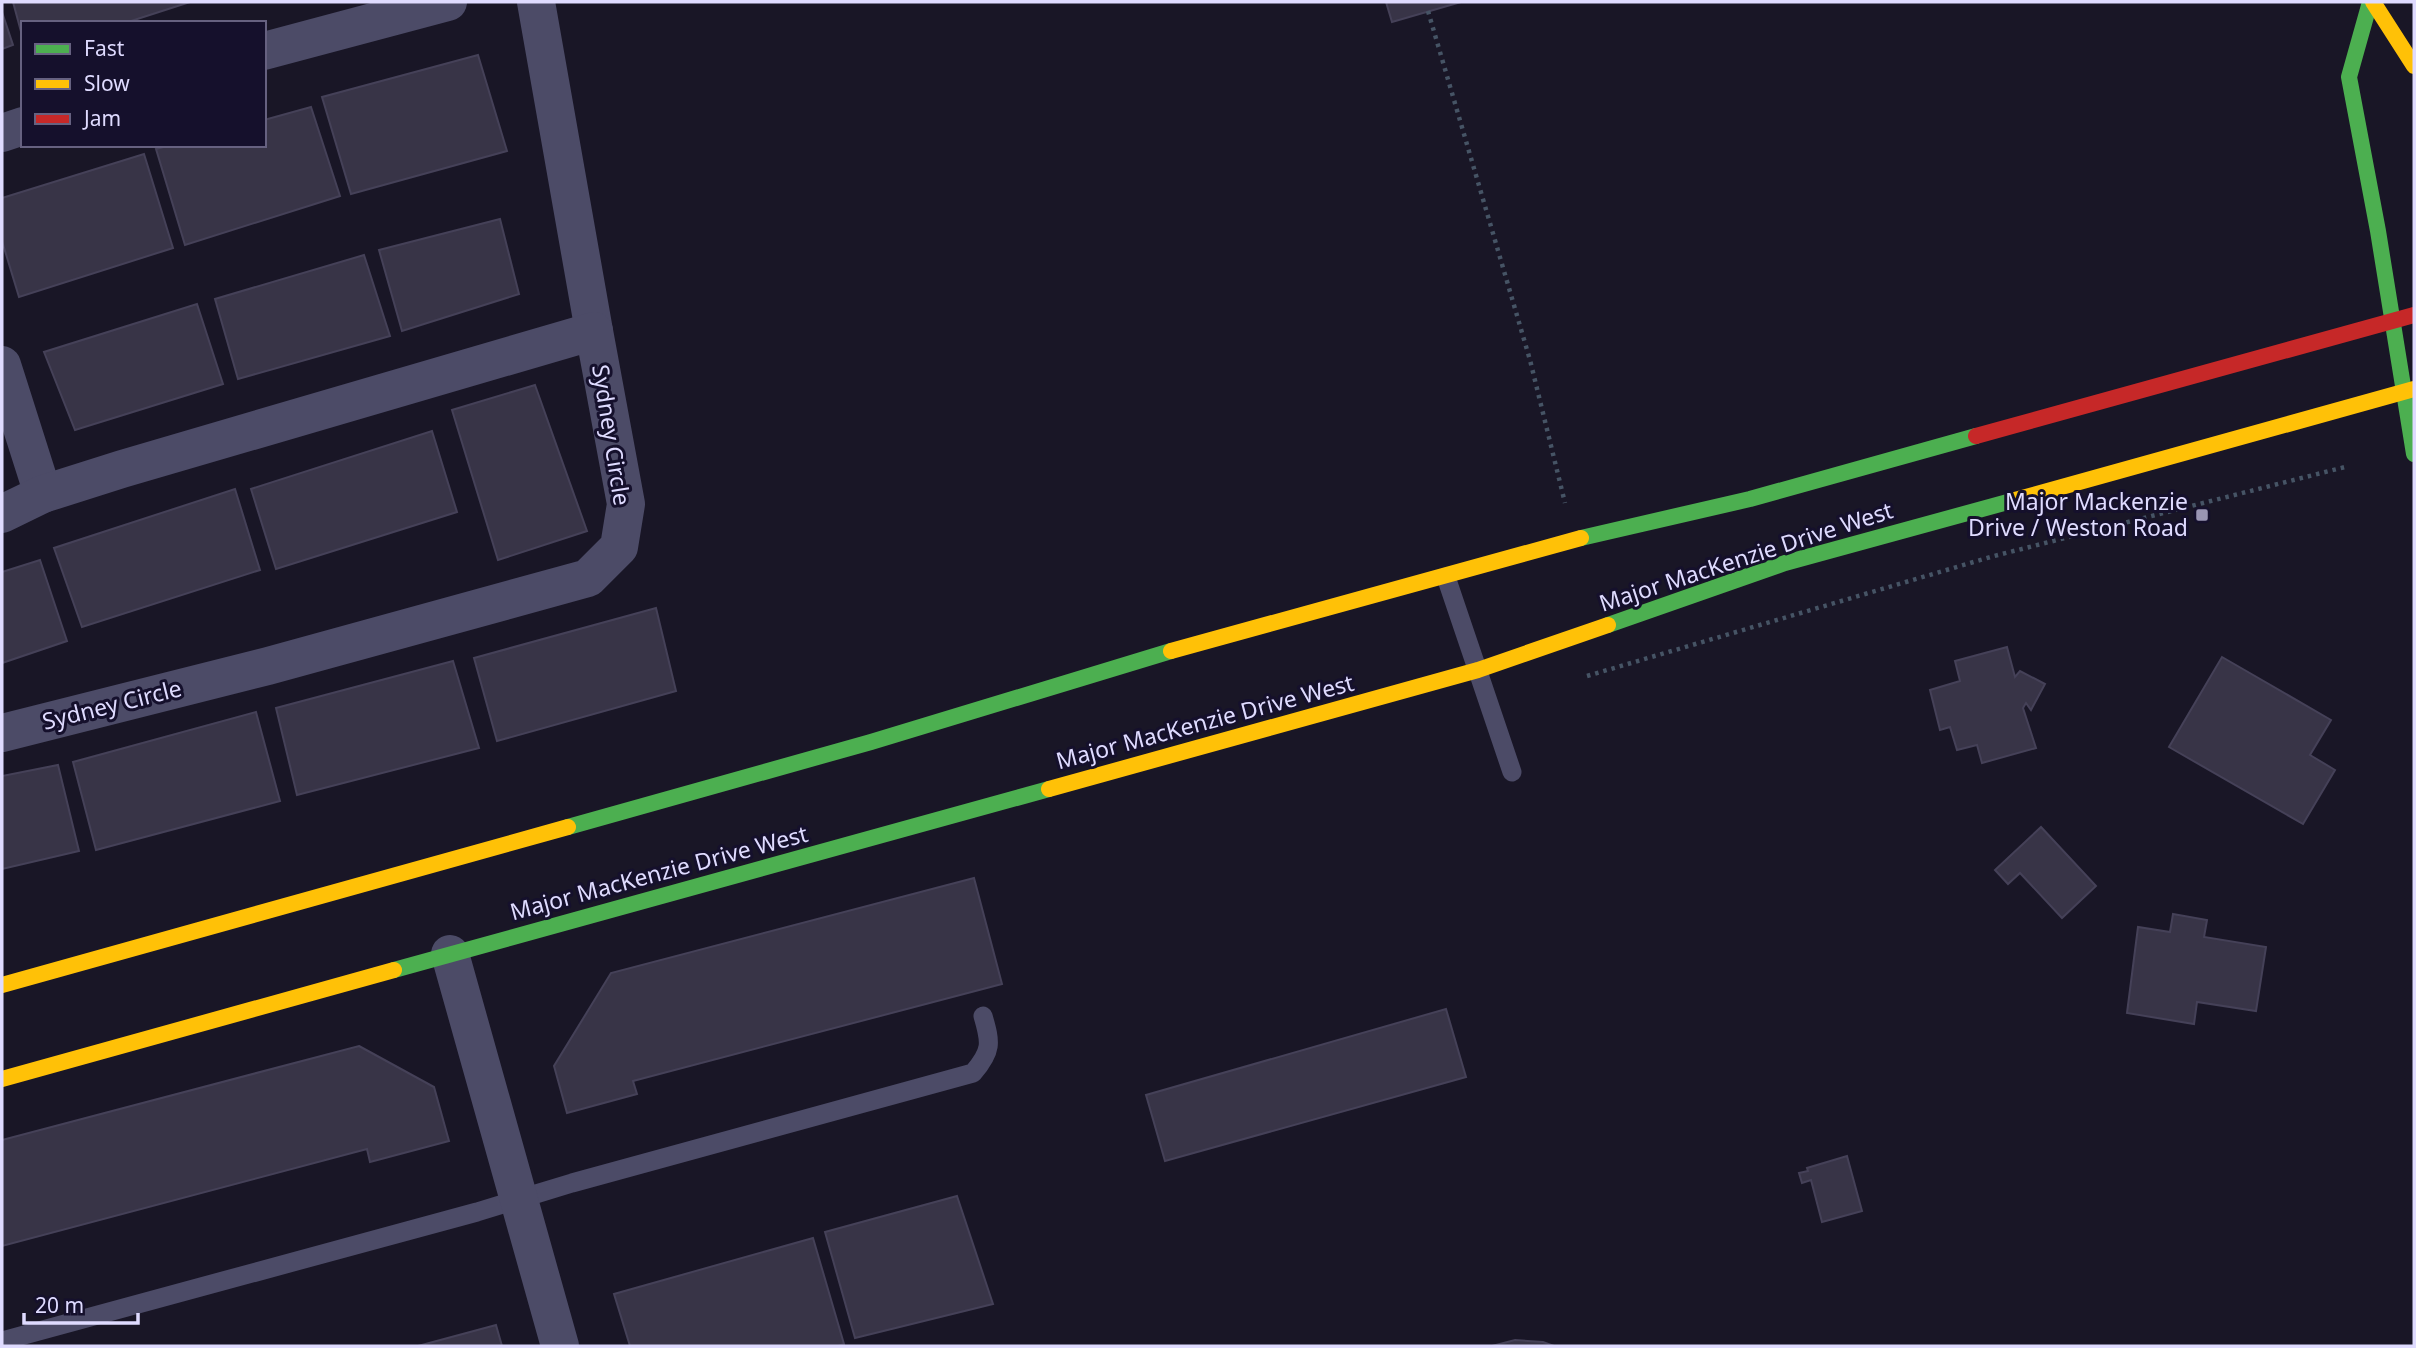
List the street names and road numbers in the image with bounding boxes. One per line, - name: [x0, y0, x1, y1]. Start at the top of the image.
- street label: Sydney Circle: [585, 362, 639, 508]
- street label: Major MacKenzie Drive West: [1595, 493, 1897, 619]
- street label: Major MacKenzie Drive West: [1052, 666, 1357, 776]
- street label: Sydney Circle: [39, 671, 185, 737]
- street label: Major MacKenzie Drive West: [506, 817, 811, 927]

